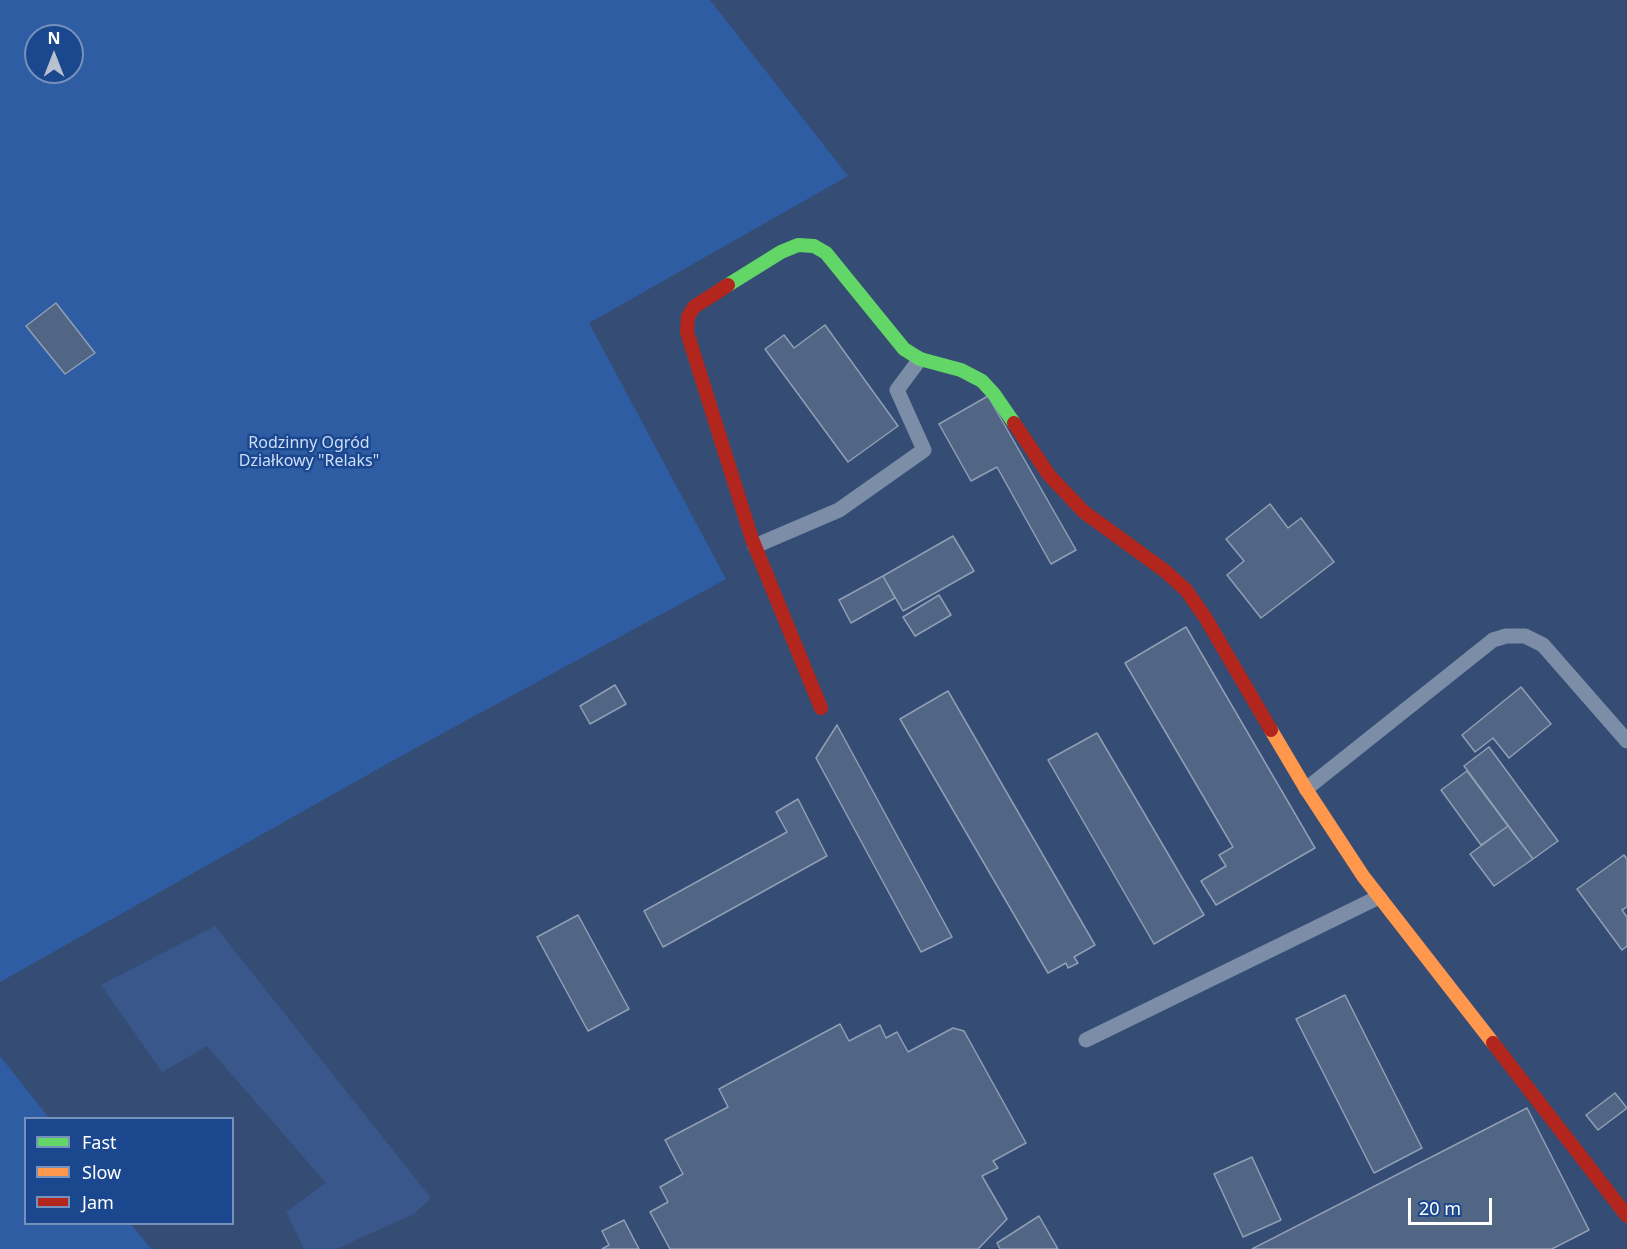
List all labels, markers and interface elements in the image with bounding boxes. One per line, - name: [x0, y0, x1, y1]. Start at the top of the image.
- north arrow: [24, 24, 84, 84]
- text: N: [47, 27, 61, 49]
- park label: Rodzinny Ogród Działkowy "Relaks": [239, 433, 379, 471]
- legend: [24, 1117, 234, 1225]
- text: Fast: [82, 1130, 117, 1154]
- text: Slow: [82, 1160, 121, 1184]
- scale bar: [1411, 1186, 1495, 1224]
- text: Jam: [82, 1190, 114, 1214]
- text: 20 m: [1419, 1196, 1461, 1220]

